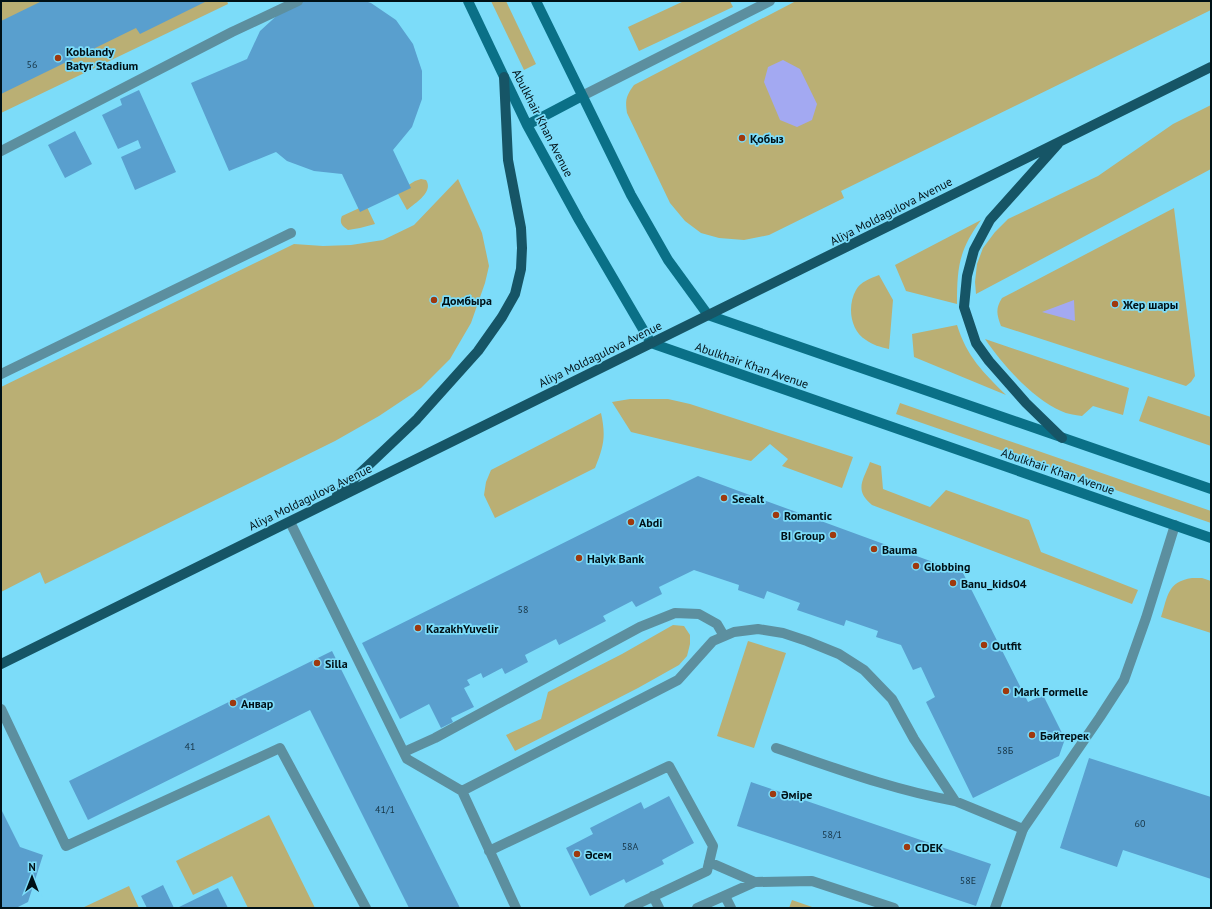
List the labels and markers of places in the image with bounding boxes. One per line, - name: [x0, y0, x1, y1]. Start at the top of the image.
- place label: Koblandy Batyr Stadium: [66, 44, 139, 73]
- marker: Koblandy Batyr Stadium: [53, 53, 63, 63]
- place label: Қобыз: [750, 131, 784, 146]
- marker: Қобыз: [737, 133, 747, 143]
- place label: Домбыра: [442, 293, 492, 308]
- marker: Домбыра: [429, 295, 439, 305]
- place label: Жер шары: [1122, 297, 1178, 312]
- marker: Жер шары: [1110, 299, 1120, 309]
- place label: Seealt: [732, 491, 765, 506]
- marker: Seealt: [719, 493, 729, 503]
- place label: Romantic: [784, 508, 832, 523]
- marker: Romantic: [771, 510, 781, 520]
- place label: Abdi: [639, 515, 662, 530]
- marker: Abdi: [626, 517, 636, 527]
- place label: BI Group: [781, 528, 826, 543]
- marker: BI Group: [828, 530, 838, 540]
- place label: Bauma: [882, 542, 917, 557]
- marker: Bauma: [869, 544, 879, 554]
- place label: Halyk Bank: [587, 551, 644, 566]
- marker: Halyk Bank: [574, 553, 584, 563]
- place label: Globbing: [924, 559, 970, 574]
- marker: Globbing: [911, 561, 921, 571]
- place label: Banu_kids04: [961, 576, 1027, 591]
- marker: Banu_kids04: [948, 578, 958, 588]
- place label: KazakhYuvelir: [426, 621, 499, 636]
- marker: KazakhYuvelir: [413, 623, 423, 633]
- place label: Outfit: [992, 638, 1022, 653]
- marker: Outfit: [979, 640, 989, 650]
- place label: Silla: [325, 656, 348, 671]
- marker: Silla: [312, 658, 322, 668]
- place label: Mark Formelle: [1014, 684, 1088, 699]
- marker: Mark Formelle: [1001, 686, 1011, 696]
- place label: Анвар: [241, 696, 274, 711]
- marker: Анвар: [228, 698, 238, 708]
- place label: Бәйтерек: [1040, 728, 1089, 743]
- marker: Бәйтерек: [1027, 730, 1037, 740]
- place label: Әміре: [781, 787, 812, 802]
- marker: Әміре: [768, 789, 778, 799]
- place label: CDEK: [915, 840, 944, 855]
- marker: CDEK: [902, 842, 912, 852]
- place label: Әсем: [585, 847, 612, 862]
- marker: Әсем: [572, 849, 582, 859]

